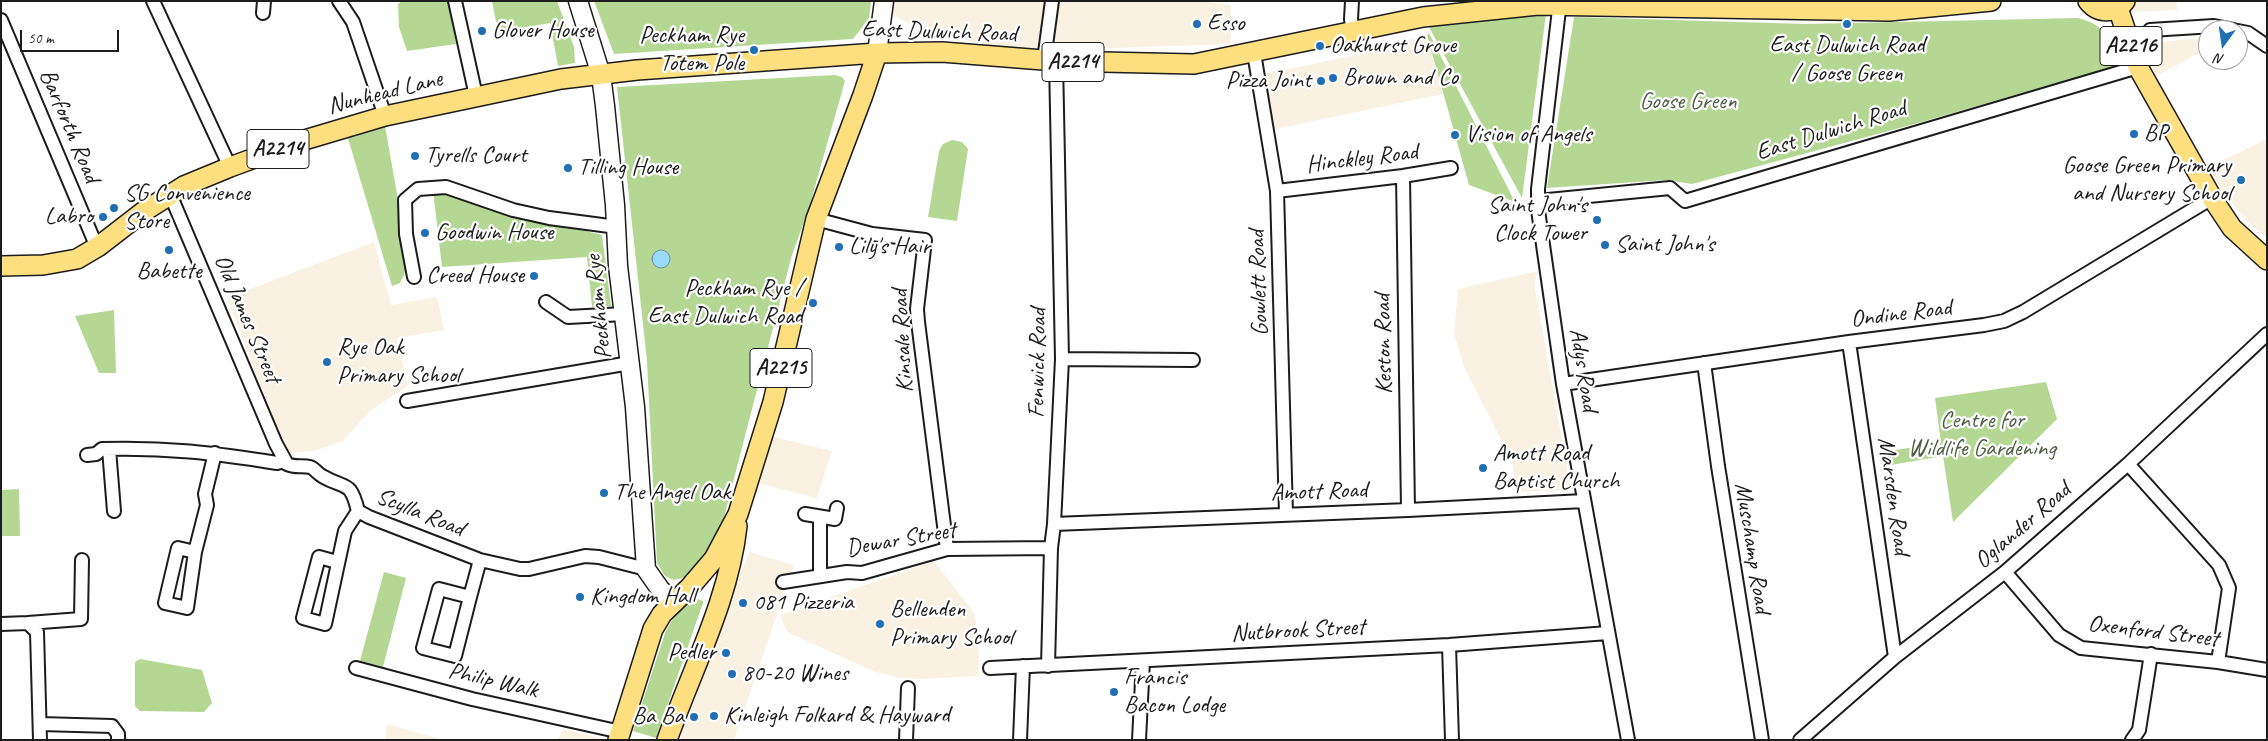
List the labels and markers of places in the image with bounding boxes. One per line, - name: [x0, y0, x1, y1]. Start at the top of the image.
- place label: Esso: [1207, 10, 1245, 38]
- place label: Glover House: [492, 17, 593, 45]
- marker: Esso: [1191, 18, 1203, 30]
- marker: East Dulwich Road / Goose Green: [1841, 18, 1853, 30]
- place label: Peckham Rye Totem Pole: [639, 22, 744, 78]
- marker: Glover House: [476, 25, 488, 37]
- place label: Oakhurst Grove: [1330, 32, 1456, 60]
- place label: East Dulwich Road / Goose Green: [1769, 32, 1925, 88]
- marker: Oakhurst Grove: [1314, 40, 1326, 52]
- marker: Peckham Rye Totem Pole: [748, 44, 760, 56]
- place label: Brown and Co: [1343, 64, 1458, 92]
- place label: Pizza Joint: [1226, 67, 1311, 95]
- marker: Brown and Co: [1327, 72, 1339, 84]
- marker: Pizza Joint: [1315, 75, 1327, 87]
- place label: BP: [2144, 120, 2168, 148]
- place label: Vision of Angels: [1465, 121, 1591, 149]
- marker: BP: [2128, 128, 2140, 140]
- marker: Vision of Angels: [1449, 129, 1461, 141]
- place label: Tyrells Court: [425, 142, 527, 170]
- marker: Tyrells Court: [409, 150, 421, 162]
- place label: Goose Green Primary and Nursery School: [2063, 152, 2231, 208]
- place label: Tilling House: [578, 154, 678, 182]
- marker: Tilling House: [562, 162, 574, 174]
- marker: Goose Green Primary and Nursery School: [2235, 174, 2247, 186]
- place label: SG Convenience Store: [124, 180, 250, 236]
- place label: Saint John's Clock Tower: [1488, 192, 1587, 248]
- marker: SG Convenience Store: [108, 202, 120, 214]
- place label: Labro: [45, 203, 93, 231]
- marker: Labro: [97, 211, 109, 223]
- marker: Saint John's Clock Tower: [1591, 214, 1603, 226]
- place label: Goodwin House: [435, 219, 553, 247]
- marker: Goodwin House: [419, 227, 431, 239]
- place label: Saint John's: [1615, 231, 1714, 259]
- place label: Lily's Hair: [849, 233, 930, 261]
- marker: Saint John's: [1599, 239, 1611, 251]
- marker: Lily's Hair: [833, 241, 845, 253]
- marker: Babette: [163, 244, 175, 256]
- place label: Babette: [137, 258, 201, 286]
- place label: Creed House: [426, 262, 524, 290]
- marker: Creed House: [528, 270, 540, 282]
- place label: Peckham Rye / East Dulwich Road: [648, 275, 803, 331]
- marker: Peckham Rye / East Dulwich Road: [807, 297, 819, 309]
- place label: Rye Oak Primary School: [337, 334, 460, 390]
- marker: Rye Oak Primary School: [321, 356, 333, 368]
- place label: Amott Road Baptist Church: [1493, 440, 1619, 496]
- marker: Amott Road Baptist Church: [1477, 462, 1489, 474]
- place label: The Angel Oak: [614, 479, 730, 507]
- marker: The Angel Oak: [598, 487, 610, 499]
- place label: Kingdom Hall: [590, 583, 695, 611]
- place label: 081 Pizzeria: [753, 589, 854, 617]
- marker: Kingdom Hall: [574, 591, 586, 603]
- place label: Bellenden Primary School: [890, 596, 1013, 652]
- marker: 081 Pizzeria: [737, 597, 749, 609]
- marker: Bellenden Primary School: [874, 618, 886, 630]
- place label: Pedler: [668, 639, 716, 667]
- marker: Pedler: [720, 647, 732, 659]
- place label: 80-20 Wines: [742, 660, 848, 688]
- place label: Francis Bacon Lodge: [1124, 664, 1225, 720]
- marker: 80-20 Wines: [726, 668, 738, 680]
- marker: Francis Bacon Lodge: [1108, 686, 1120, 698]
- place label: Kinleigh Folkard & Hayward: [724, 702, 950, 730]
- place label: Ba Ba: [632, 703, 684, 731]
- marker: Kinleigh Folkard & Hayward: [708, 710, 720, 722]
- marker: Ba Ba: [688, 711, 700, 723]

